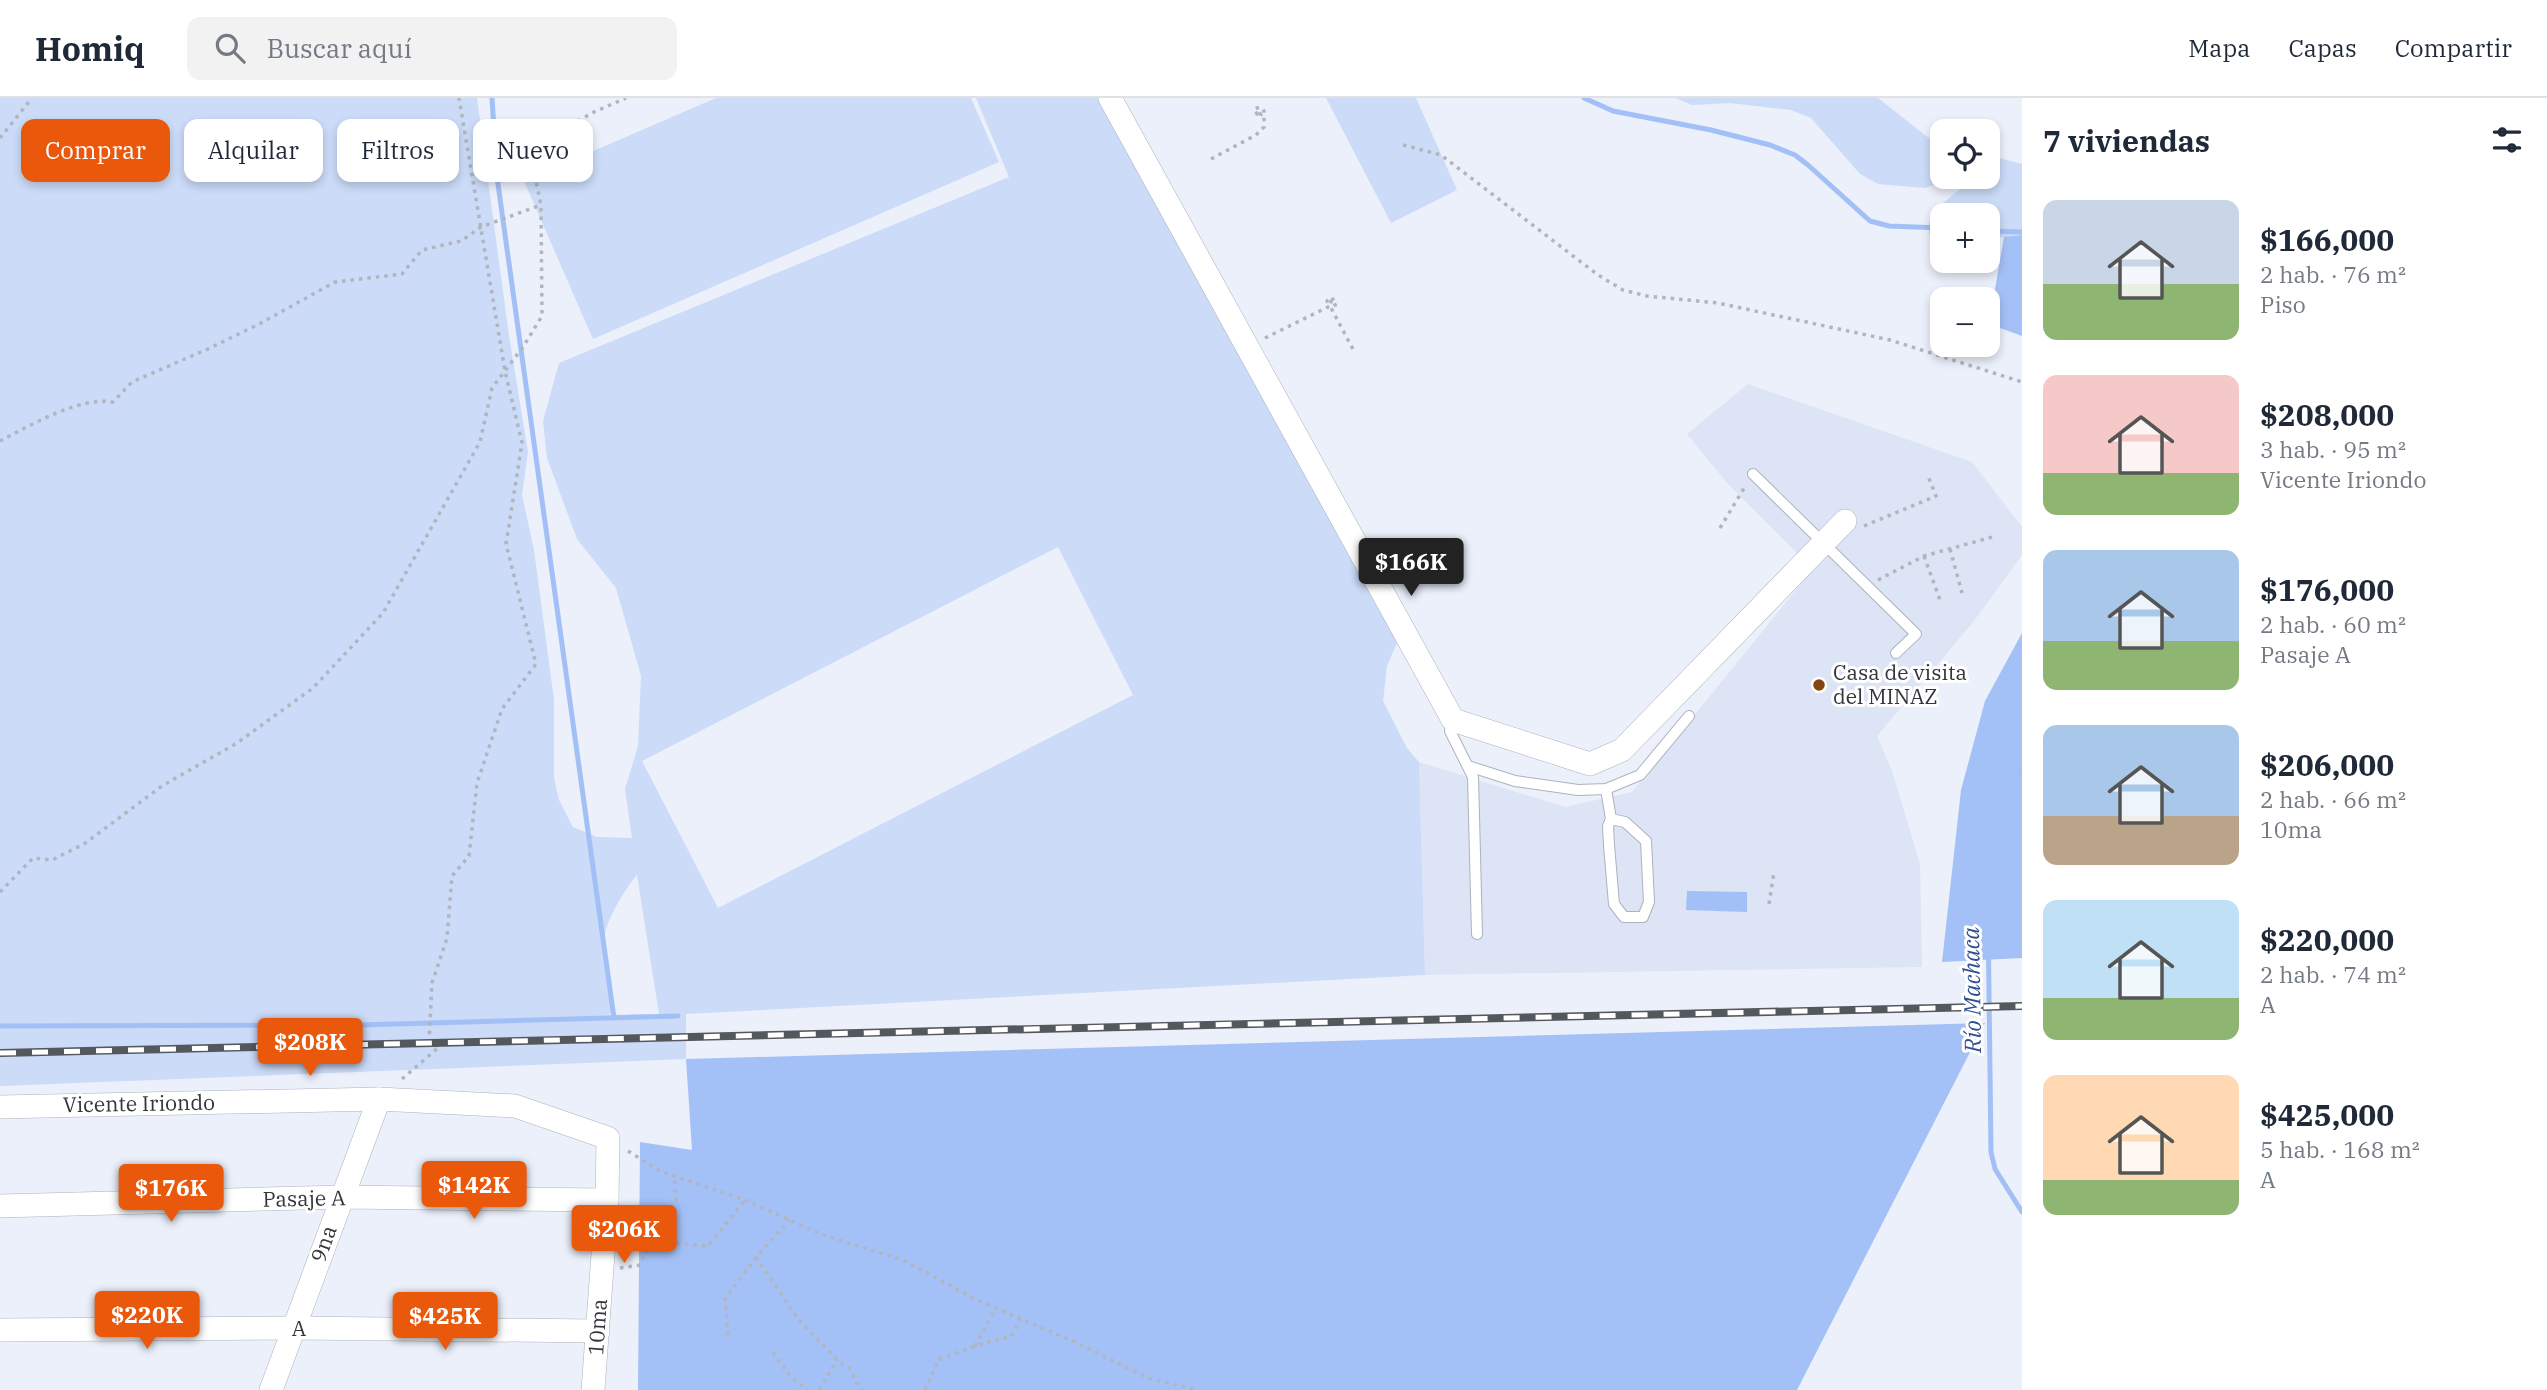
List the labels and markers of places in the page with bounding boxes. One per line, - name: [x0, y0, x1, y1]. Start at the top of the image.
- pin: $166K: [1362, 538, 1460, 598]
- place label: Casa de visita del MINAZ: [1833, 658, 1967, 710]
- marker: Casa de visita del MINAZ: [1811, 677, 1827, 693]
- pin: $208K: [261, 1018, 359, 1078]
- pin: $142K: [425, 1162, 523, 1221]
- pin: $176K: [122, 1164, 220, 1224]
- pin: $206K: [575, 1206, 673, 1265]
- pin: $220K: [98, 1292, 196, 1351]
- pin: $425K: [396, 1292, 494, 1352]

